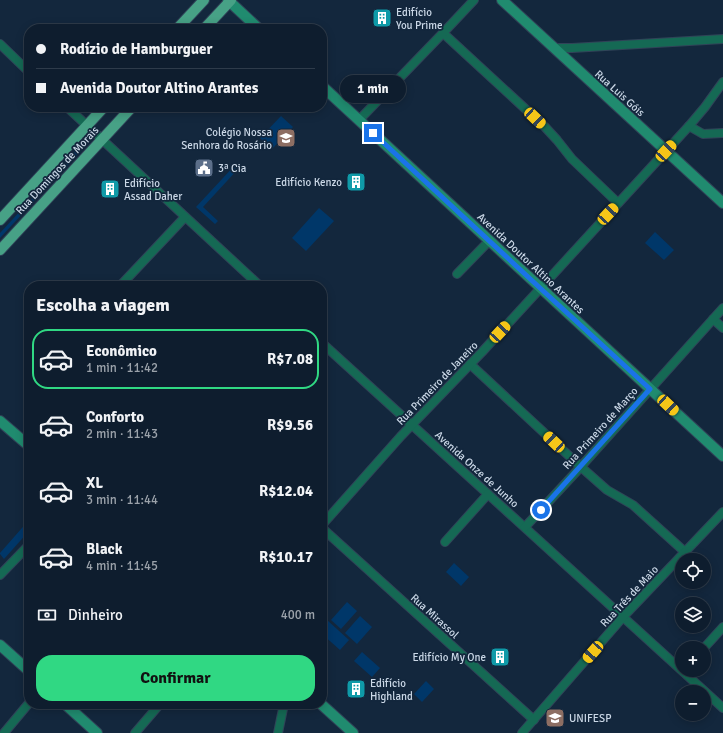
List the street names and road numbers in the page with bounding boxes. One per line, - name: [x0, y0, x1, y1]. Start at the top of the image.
- street label: Rua Luis Góis: [592, 68, 647, 119]
- street label: Rua Domingos de Morais: [13, 124, 102, 217]
- street label: Avenida Doutor Altino Arantes: [474, 210, 587, 317]
- street label: Rua Primeiro de Janeiro: [394, 339, 481, 428]
- street label: Rua Primeiro de Março: [560, 384, 641, 472]
- street label: Avenida Onze de Junho: [432, 428, 521, 511]
- street label: Rua Três de Maio: [598, 563, 661, 630]
- street label: Rua Mirassol: [408, 591, 461, 641]

